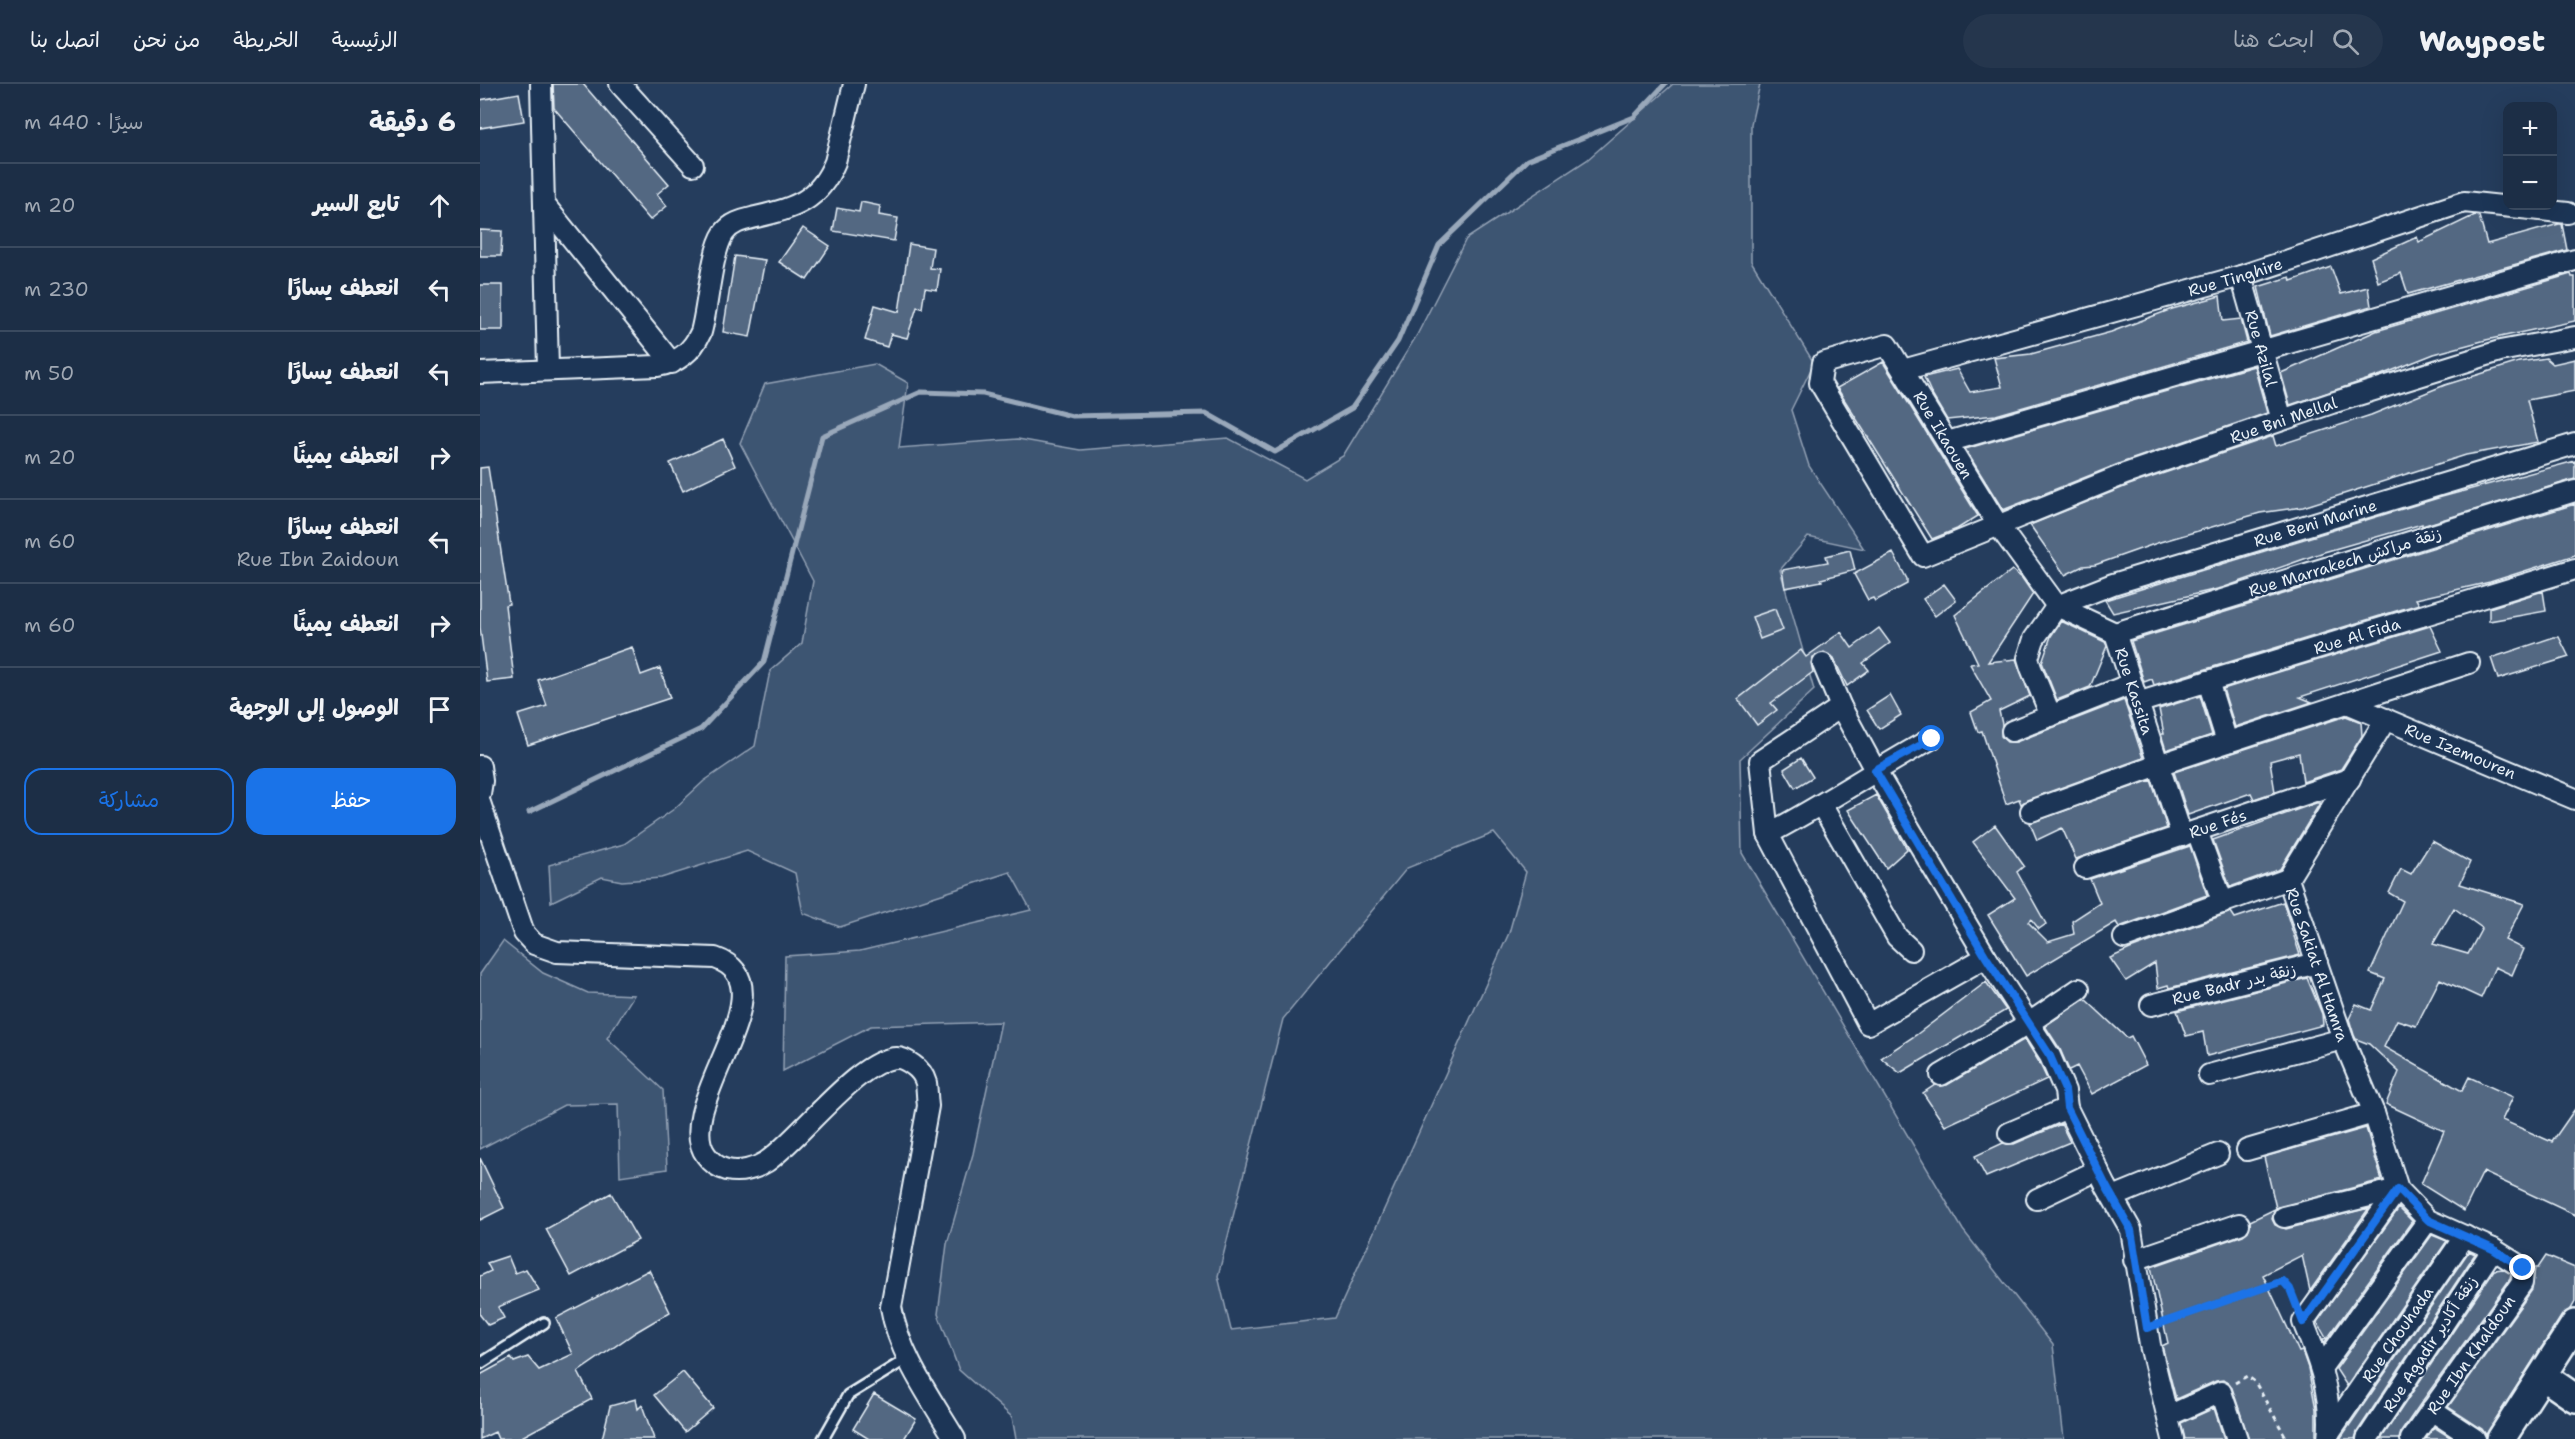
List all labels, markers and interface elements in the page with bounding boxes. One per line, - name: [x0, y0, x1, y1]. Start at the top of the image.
- search box: [1963, 14, 2383, 68]
- text: Waypost: [2419, 22, 2545, 60]
- text: ابحث هنا: [2233, 25, 2314, 54]
- icon: search: [2329, 25, 2362, 58]
- text: اتصل بنا: [30, 26, 100, 54]
- text: من نحن: [133, 26, 200, 54]
- text: الخريطة: [233, 26, 299, 54]
- text: الرئيسية: [332, 26, 398, 54]
- map controls: [2503, 102, 2557, 210]
- button: +: [2503, 102, 2557, 156]
- text: 6 دقيقة: [369, 104, 456, 139]
- text: سيرًا · 440 m: [24, 109, 143, 135]
- button: −: [2503, 156, 2557, 210]
- text: تابع السير: [313, 189, 399, 218]
- icon: ahead: [423, 189, 456, 222]
- text: 20 m: [24, 192, 75, 218]
- street label: Rue Tinghire: [2186, 253, 2285, 301]
- text: انعطف يسارًا: [287, 273, 399, 302]
- icon: left: [423, 273, 456, 306]
- text: 230 m: [24, 276, 89, 302]
- street label: Rue Azilal: [2241, 307, 2282, 389]
- text: انعطف يسارًا: [287, 357, 399, 386]
- icon: left: [423, 357, 456, 390]
- text: 50 m: [24, 360, 74, 386]
- street label: Rue Ikaouen: [1909, 387, 1978, 483]
- street label: Rue Bni Mellal: [2227, 392, 2340, 448]
- text: انعطف يمينًا: [293, 441, 399, 470]
- icon: right: [423, 441, 456, 474]
- text: 20 m: [24, 444, 75, 470]
- street label: Rue Beni Marine: [2251, 494, 2379, 551]
- text: انعطف يسارًا: [287, 512, 399, 541]
- street label: Rue Marrakech زنقة مراكش: [2246, 523, 2444, 601]
- icon: left: [423, 525, 456, 558]
- text: 60 m: [24, 528, 76, 554]
- text: Rue Ibn Zaidoun: [237, 546, 399, 572]
- text: انعطف يمينًا: [293, 609, 399, 638]
- icon: right: [423, 609, 456, 642]
- text: 60 m: [24, 612, 76, 638]
- street label: Rue Al Fida: [2311, 613, 2403, 659]
- street label: Rue Kassita: [2110, 645, 2158, 737]
- text: الوصول إلى الوجهة: [229, 693, 399, 722]
- icon: arrive: [423, 693, 456, 726]
- street label: Rue Izemouren: [2402, 718, 2519, 783]
- route start: [1918, 725, 1944, 751]
- button: مشاركة: [24, 768, 234, 835]
- button: حفظ: [246, 768, 456, 835]
- street label: Rue Fés: [2186, 804, 2249, 843]
- street label: Rue Sakiat Al Hamra: [2281, 885, 2354, 1044]
- street label: Rue Badr زنقة بدر: [2170, 958, 2298, 1010]
- route end: [2509, 1254, 2535, 1280]
- street label: Rue Agadir زنقة أكادير: [2378, 1272, 2482, 1416]
- street label: Rue Chouhada: [2357, 1282, 2438, 1386]
- street label: Rue Ibn Khaldoun: [2422, 1291, 2520, 1419]

